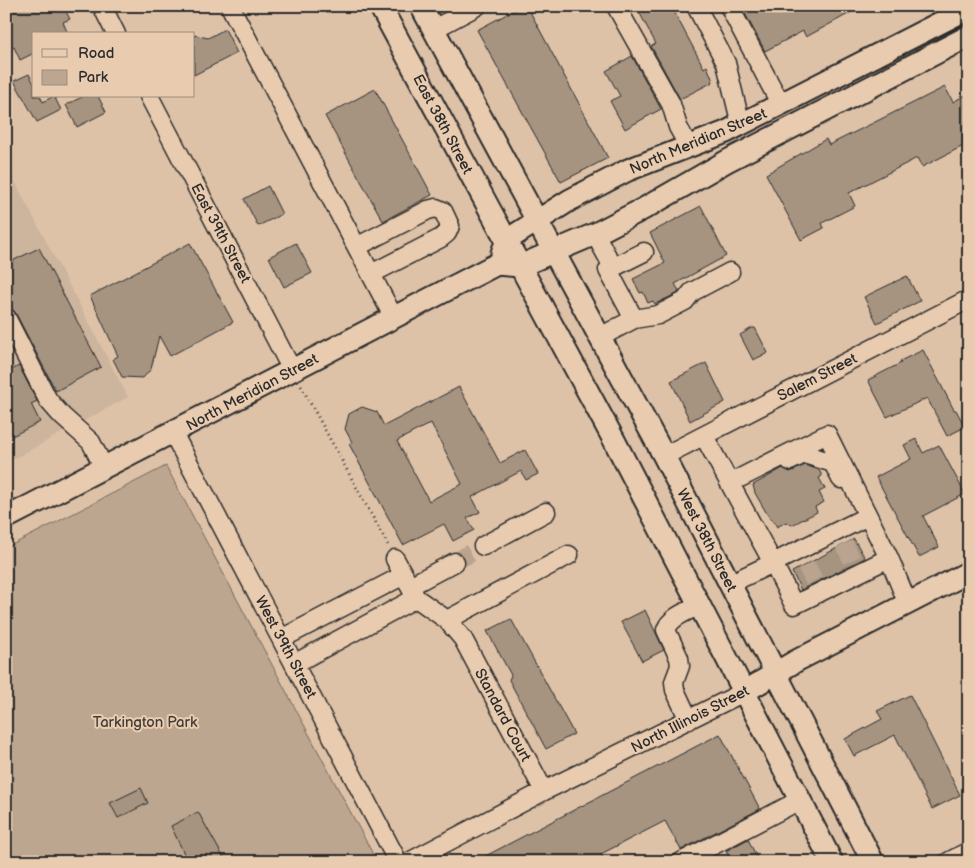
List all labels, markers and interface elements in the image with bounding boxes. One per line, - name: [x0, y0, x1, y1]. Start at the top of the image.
- legend: [32, 32, 195, 98]
- text: Road: [78, 44, 114, 63]
- text: Park: [78, 68, 109, 87]
- street label: East 38th Street: [408, 71, 477, 178]
- street label: North Meridian Street: [627, 104, 770, 179]
- street label: East 39th Street: [186, 180, 255, 287]
- street label: North Meridian Street: [183, 349, 322, 435]
- street label: Salem Street: [774, 349, 861, 406]
- street label: West 38th Street: [672, 485, 741, 595]
- street label: West 39th Street: [251, 593, 321, 702]
- street label: Standard Court: [470, 665, 535, 765]
- street label: North Illinois Street: [628, 681, 753, 757]
- park label: Tarkington Park: [93, 713, 198, 732]

